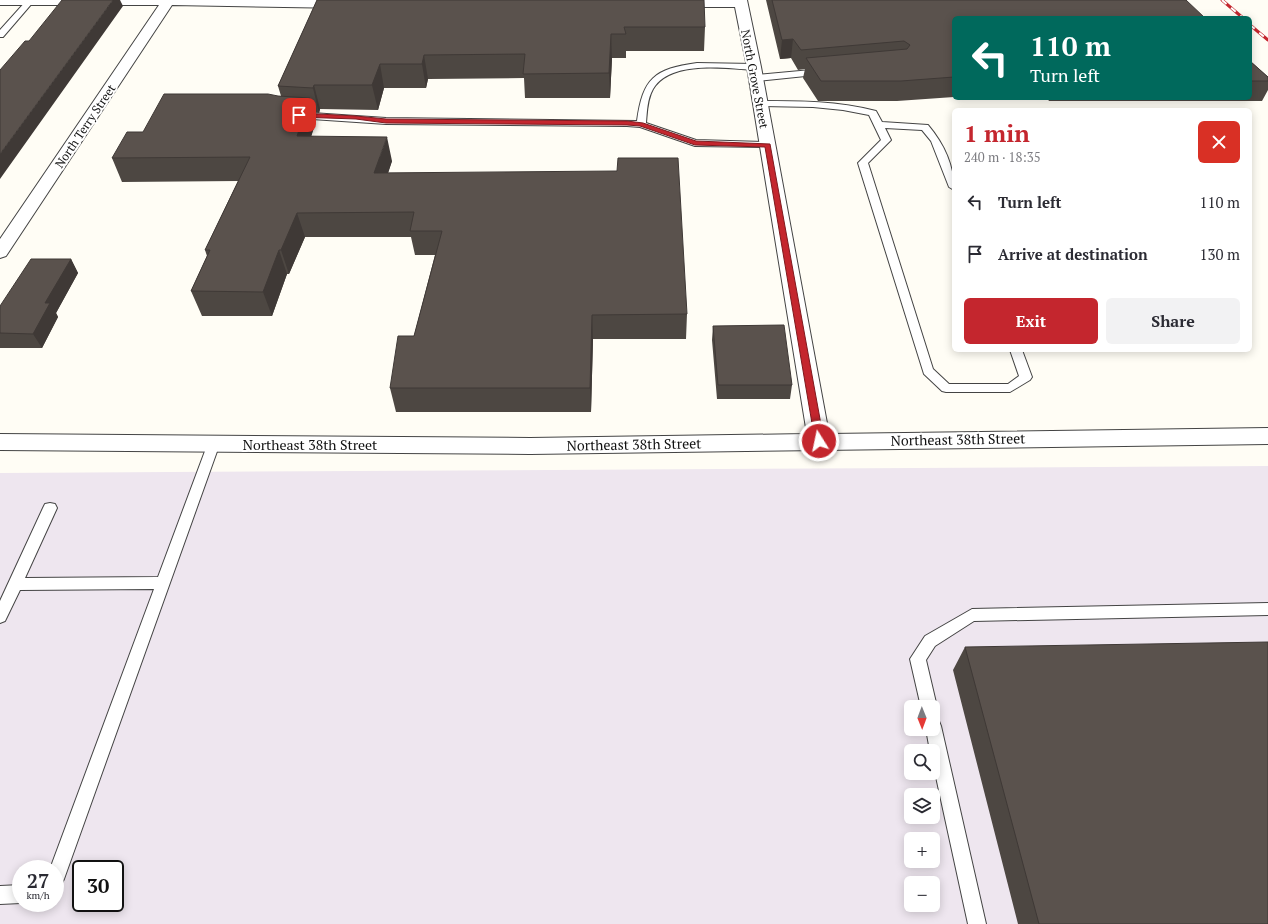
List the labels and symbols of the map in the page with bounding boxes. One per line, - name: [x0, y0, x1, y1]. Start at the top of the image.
- street label: North Grove Street: [738, 28, 772, 130]
- street label: North Terry Street: [52, 81, 119, 171]
- pin: [282, 98, 316, 132]
- position arrow: [798, 420, 840, 462]
- street label: Northeast 38th Street: [891, 428, 1026, 450]
- street label: Northeast 38th Street: [567, 433, 702, 455]
- street label: Northeast 38th Street: [243, 435, 378, 454]
- north arrow: [904, 700, 940, 736]
- speed limit sign: 30: [72, 860, 124, 912]

